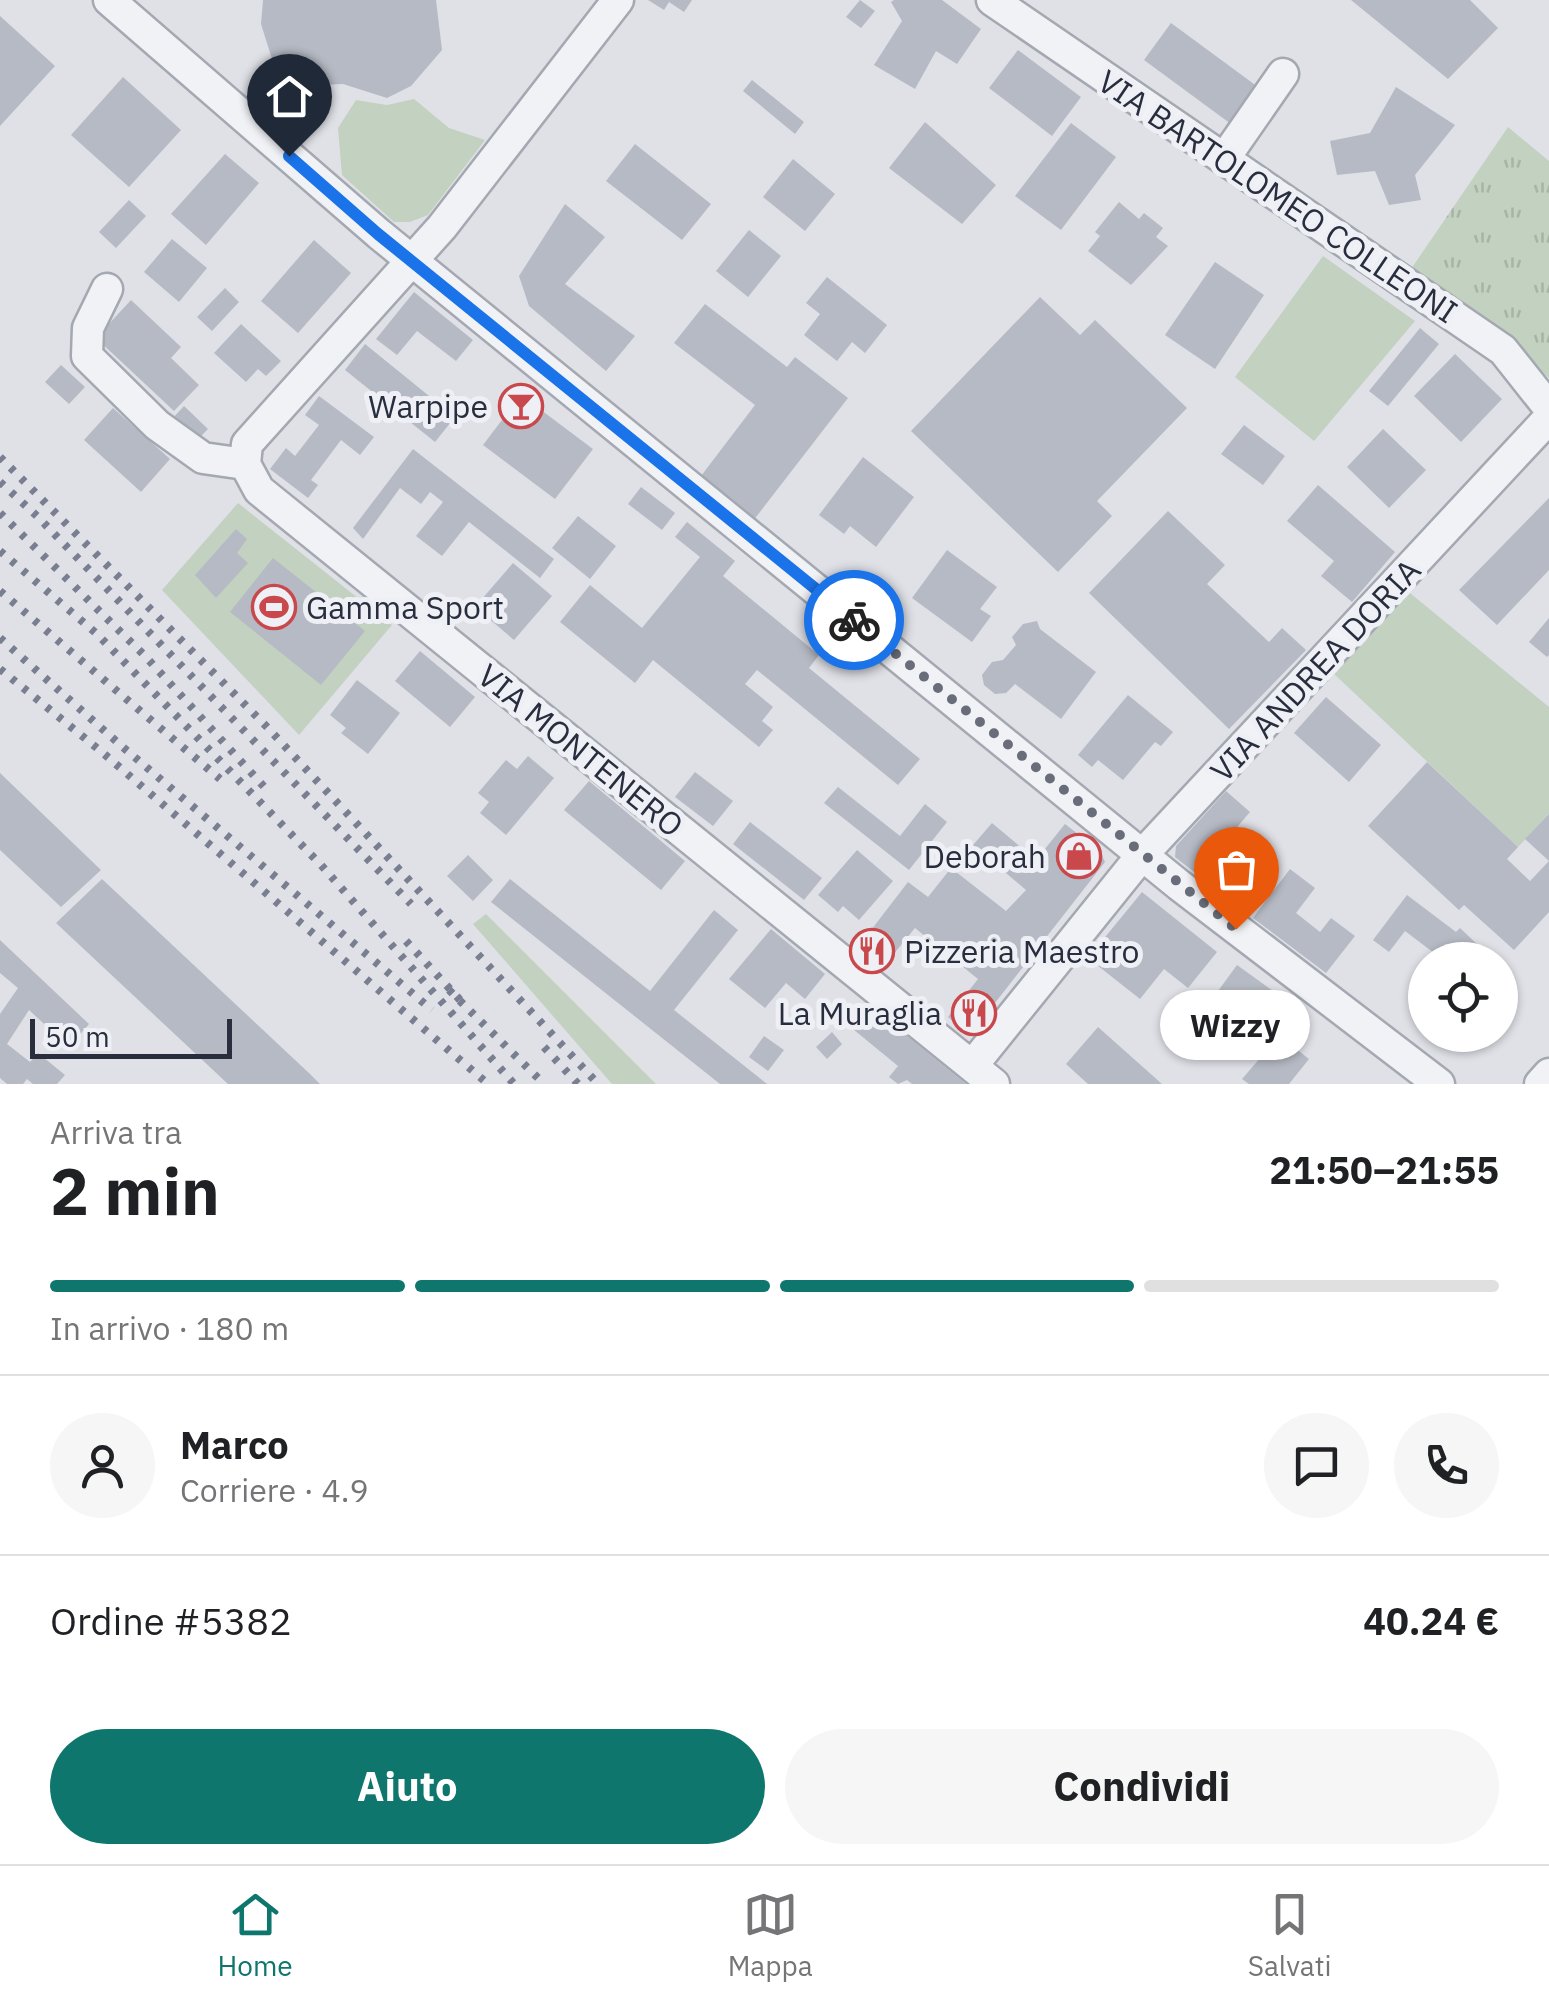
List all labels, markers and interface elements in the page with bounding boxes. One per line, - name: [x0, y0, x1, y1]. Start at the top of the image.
- pin: [247, 54, 332, 157]
- street label: VIA BARTOLOMEO COLLEONI: [1090, 60, 1466, 332]
- icon: home: [262, 69, 317, 124]
- bar icon: Warpipe: [498, 383, 544, 429]
- place label: Warpipe: [368, 385, 488, 427]
- street label: VIA ANDREA DORIA: [1201, 550, 1429, 790]
- courier: [804, 570, 904, 670]
- sports icon: Gamma Sport: [251, 584, 297, 630]
- place label: Gamma Sport: [306, 586, 504, 628]
- icon: bike: [827, 593, 882, 648]
- street label: VIA MONTENERO: [470, 654, 692, 846]
- pin: [1194, 827, 1279, 930]
- shop icon: Deborah: [1056, 833, 1102, 879]
- place label: Deborah: [924, 835, 1046, 877]
- icon: bag: [1209, 842, 1264, 897]
- restaurant icon: Pizzeria Maestro: [849, 928, 895, 974]
- place label: Pizzeria Maestro: [904, 930, 1139, 972]
- map controls: [1408, 942, 1518, 1052]
- button: locate: [1408, 942, 1518, 1052]
- callout: Wizzy: [1161, 989, 1311, 1059]
- restaurant icon: La Muraglia: [951, 990, 997, 1036]
- place label: La Muraglia: [778, 992, 942, 1034]
- text: Wizzy: [1190, 1004, 1280, 1046]
- scale bar: [30, 1014, 232, 1058]
- text: 50 m: [45, 1018, 110, 1055]
- text: Arriva tra: [50, 1111, 182, 1153]
- text: 21:50–21:55: [1269, 1145, 1499, 1194]
- text: 2 min: [50, 1148, 220, 1233]
- text: In arrivo · 180 m: [50, 1307, 289, 1349]
- button: person: [50, 1413, 155, 1518]
- button: chat: [1264, 1413, 1369, 1518]
- button: phone: [1394, 1413, 1499, 1518]
- text: Marco: [180, 1420, 289, 1469]
- text: Corriere · 4.9: [180, 1469, 369, 1511]
- text: Ordine #5382: [50, 1596, 292, 1645]
- text: 40.24 €: [1363, 1596, 1499, 1645]
- button: Aiuto: [50, 1729, 765, 1844]
- button: Condividi: [785, 1729, 1499, 1844]
- tab: Home: [217, 1887, 293, 1984]
- tab: Mappa: [728, 1887, 813, 1984]
- tab: Salvati: [1248, 1887, 1332, 1984]

